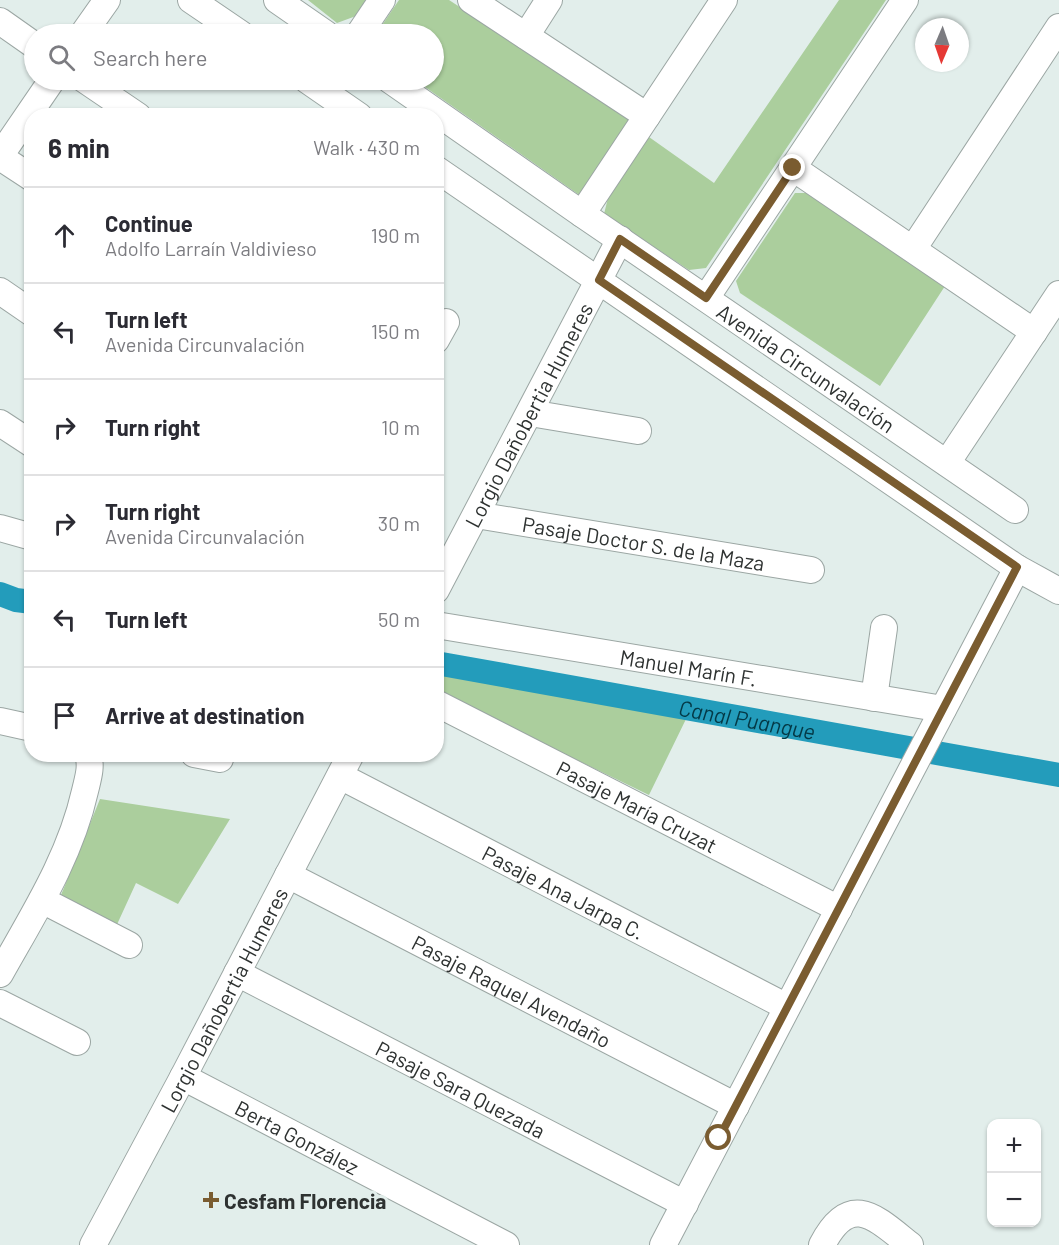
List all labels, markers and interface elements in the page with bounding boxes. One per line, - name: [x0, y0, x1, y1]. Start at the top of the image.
- north arrow: [915, 18, 969, 72]
- search box: [24, 24, 444, 90]
- icon: search: [45, 41, 78, 74]
- text: Search here: [93, 44, 207, 70]
- text: 6 min: [48, 132, 110, 163]
- text: Walk · 430 m: [313, 135, 420, 159]
- route end: [779, 154, 805, 180]
- text: Continue: [105, 210, 193, 236]
- icon: ahead: [48, 219, 81, 252]
- text: 190 m: [371, 223, 420, 247]
- text: Adolfo Larraín Valdivieso: [105, 236, 317, 260]
- street label: Lorgio Dañobertia Humeres: [459, 298, 597, 531]
- street label: Avenida Circunvalación: [713, 298, 900, 437]
- text: Turn left: [105, 306, 188, 332]
- icon: left: [48, 315, 81, 348]
- text: 150 m: [371, 319, 420, 343]
- text: Avenida Circunvalación: [105, 332, 305, 356]
- icon: right: [48, 411, 81, 444]
- text: Turn right: [105, 414, 200, 440]
- text: 10 m: [381, 415, 420, 439]
- text: Turn right: [105, 498, 200, 524]
- icon: right: [48, 507, 81, 540]
- street label: Pasaje Doctor S. de la Maza: [521, 510, 767, 575]
- text: 30 m: [378, 511, 420, 535]
- text: Avenida Circunvalación: [105, 524, 305, 548]
- icon: left: [48, 603, 81, 636]
- text: Turn left: [105, 606, 188, 632]
- text: 50 m: [378, 607, 420, 631]
- street label: Manuel Marín F.: [618, 643, 759, 690]
- water label: Canal Puangue: [677, 694, 817, 744]
- icon: arrive: [48, 699, 81, 732]
- text: Arrive at destination: [105, 702, 304, 728]
- street label: Pasaje María Cruzat: [553, 755, 722, 857]
- street label: Pasaje Ana Jarpa C.: [479, 839, 649, 944]
- street label: Lorgio Dañobertia Humeres: [154, 883, 292, 1116]
- street label: Pasaje Raquel Avendaño: [408, 929, 616, 1052]
- street label: Pasaje Sara Quezada: [372, 1035, 550, 1142]
- street label: Berta González: [231, 1094, 364, 1179]
- map controls: [987, 1119, 1041, 1227]
- button: +: [987, 1119, 1041, 1173]
- route start: [705, 1124, 731, 1150]
- button: −: [987, 1173, 1041, 1227]
- place label: Cesfam Florencia: [224, 1188, 386, 1213]
- marker: Cesfam Florencia: [202, 1191, 220, 1209]

